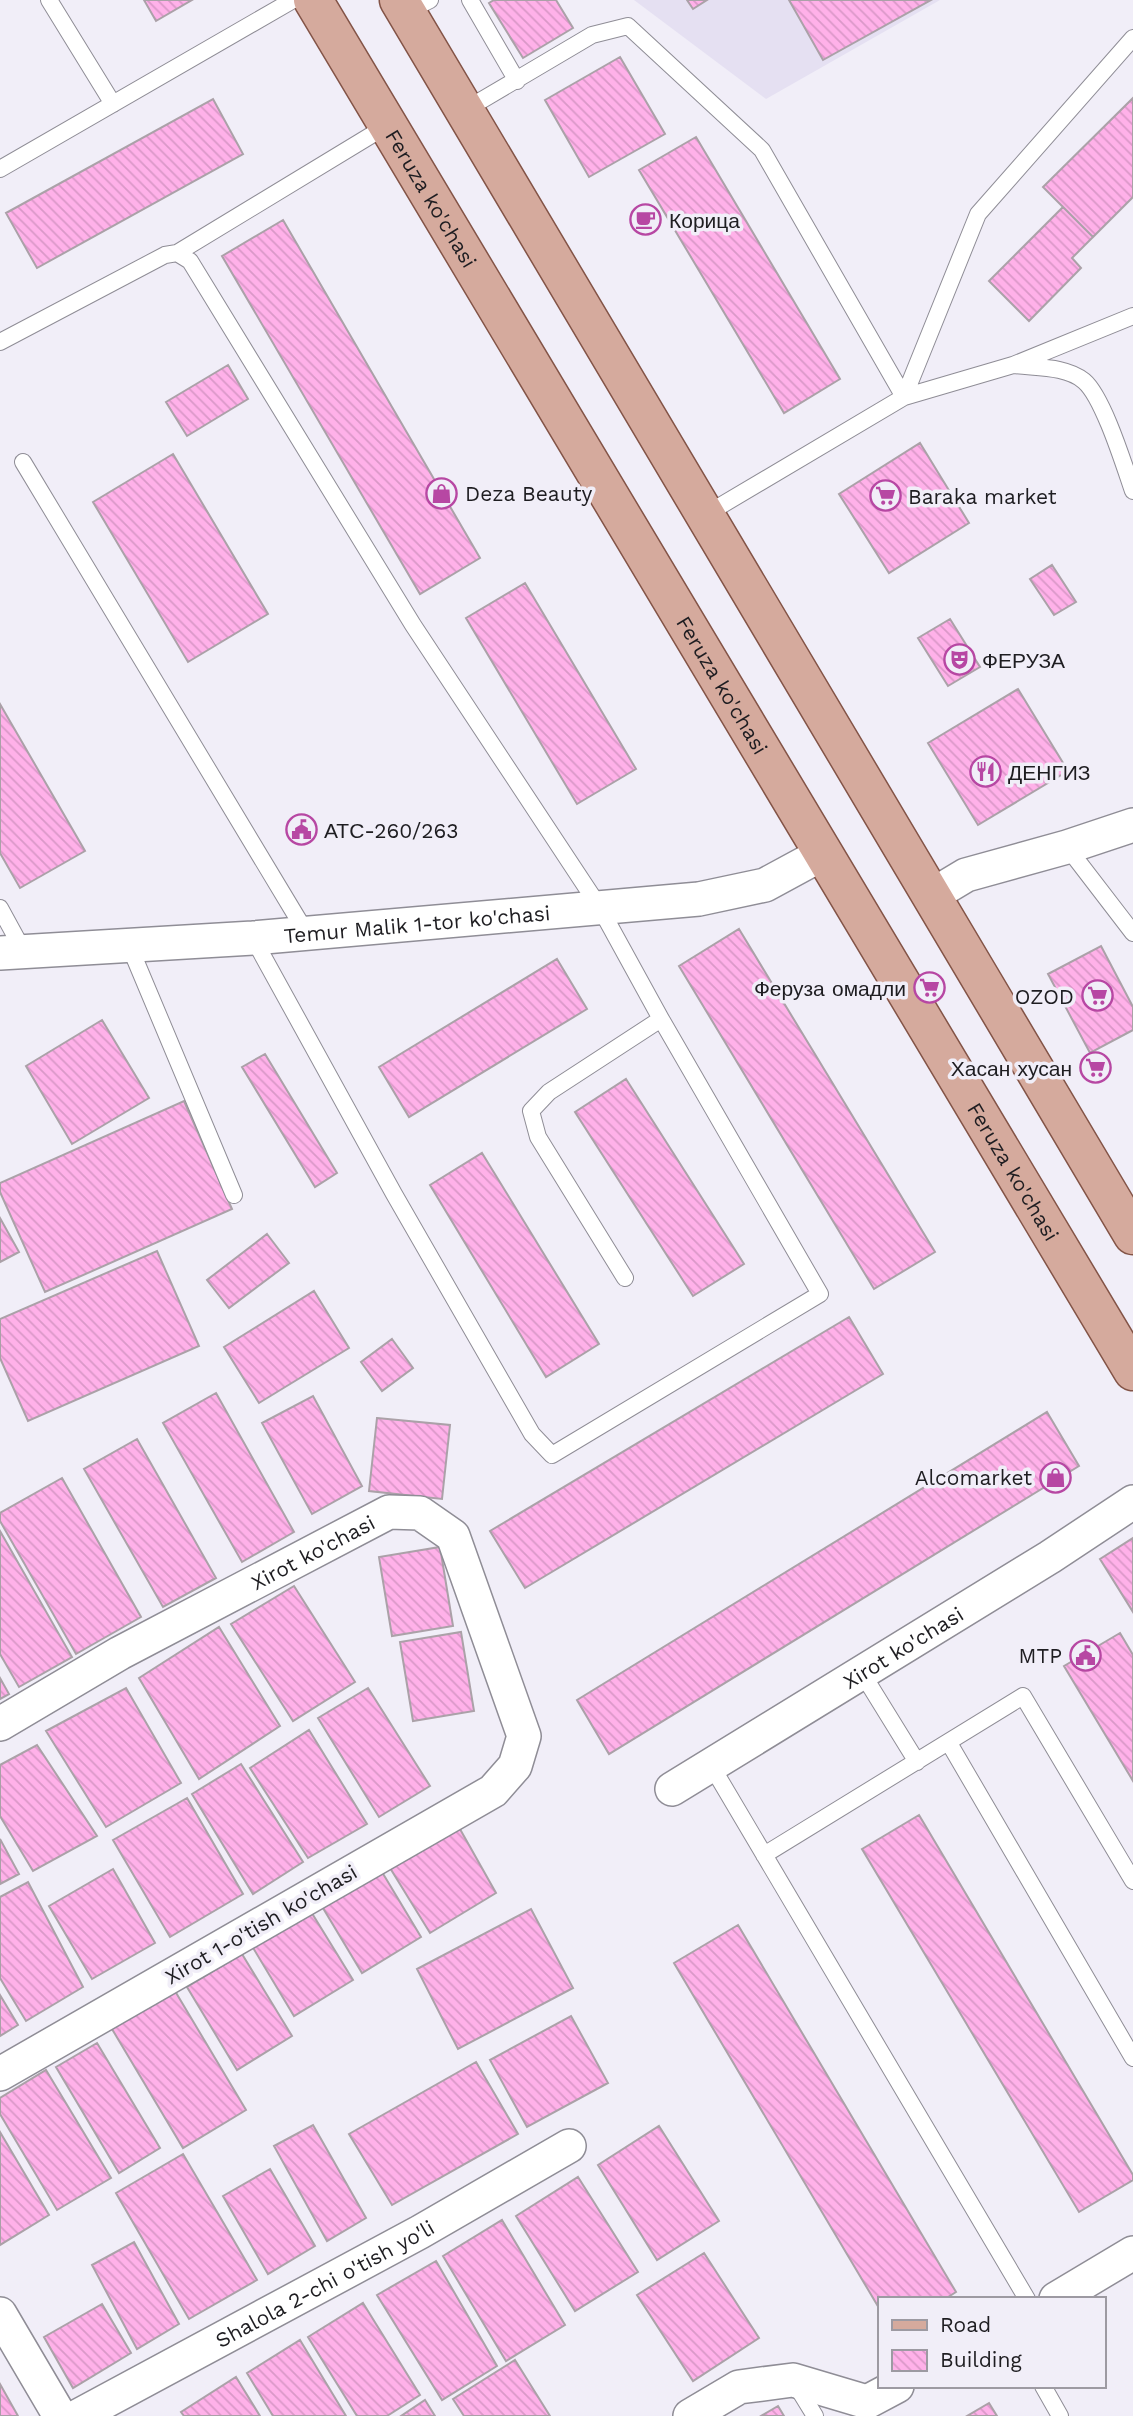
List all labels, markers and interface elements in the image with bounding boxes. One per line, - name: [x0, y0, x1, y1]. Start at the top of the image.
- street label: Feruza ko'chasi: [381, 125, 483, 272]
- cafe icon: Корица: [629, 203, 663, 237]
- place label: Корица: [669, 208, 740, 233]
- shop icon: Deza Beauty: [425, 476, 459, 510]
- supermarket icon: Baraka market: [868, 479, 902, 513]
- place label: Deza Beauty: [465, 481, 593, 506]
- place label: Baraka market: [908, 484, 1057, 509]
- street label: Feruza ko'chasi: [672, 611, 774, 759]
- theatre icon: ФЕРУЗА: [942, 643, 976, 677]
- place label: ФЕРУЗА: [982, 648, 1065, 673]
- restaurant icon: ДЕНГИЗ: [968, 755, 1002, 789]
- place label: ДЕНГИЗ: [1008, 760, 1091, 785]
- public building icon: АТС-260/263: [284, 813, 318, 847]
- place label: АТС-260/263: [324, 818, 458, 843]
- street label: Temur Malik 1-tor ko'chasi: [283, 900, 551, 948]
- supermarket icon: Феруза омадли: [912, 971, 946, 1005]
- place label: Феруза омадли: [754, 976, 906, 1001]
- supermarket icon: OZOD: [1080, 979, 1114, 1013]
- place label: OZOD: [1015, 984, 1074, 1009]
- supermarket icon: Хасан хусан: [1078, 1051, 1112, 1085]
- place label: Хасан хусан: [951, 1056, 1072, 1081]
- street label: Feruza ko'chasi: [963, 1098, 1065, 1245]
- shop icon: Alcomarket: [1038, 1460, 1072, 1494]
- place label: Alcomarket: [915, 1465, 1032, 1490]
- street label: Xirot ko'chasi: [246, 1509, 379, 1595]
- street label: Xirot ko'chasi: [838, 1601, 968, 1694]
- public building icon: MTP: [1068, 1638, 1102, 1672]
- place label: MTP: [1019, 1643, 1062, 1668]
- street label: Xirot 1-o'tish ko'chasi: [161, 1859, 361, 1989]
- street label: Shalola 2-chi o'tish yo'li: [211, 2214, 438, 2352]
- legend: [878, 2297, 1105, 2388]
- text: Road: [940, 2312, 991, 2337]
- text: Building: [940, 2347, 1022, 2372]

